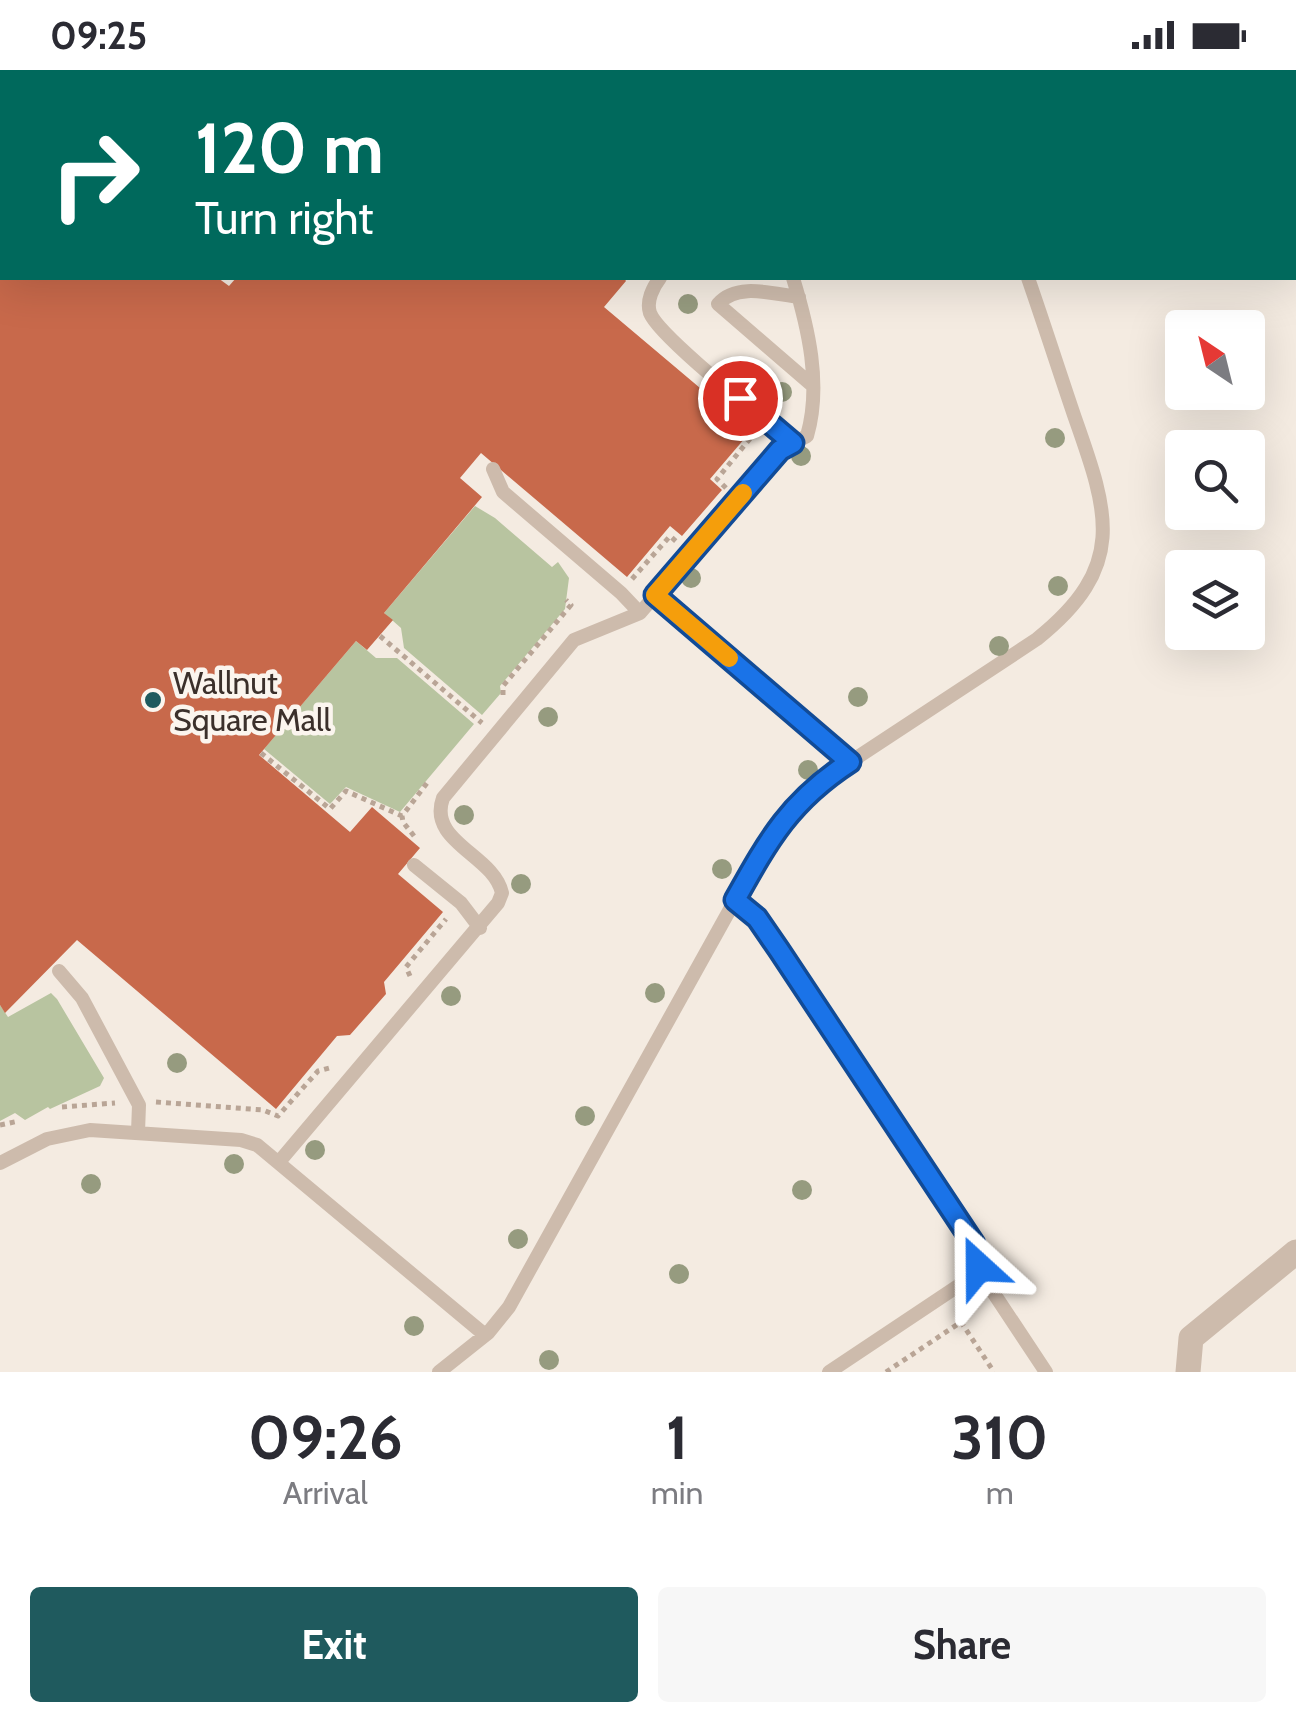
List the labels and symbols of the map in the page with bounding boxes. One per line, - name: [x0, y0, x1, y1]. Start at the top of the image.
- north arrow: [1165, 310, 1265, 410]
- pin: [698, 356, 783, 441]
- place label: Wallnut Square Mall: [173, 663, 332, 739]
- marker: Wallnut Square Mall: [142, 689, 164, 711]
- position arrow: [927, 1215, 1031, 1319]

